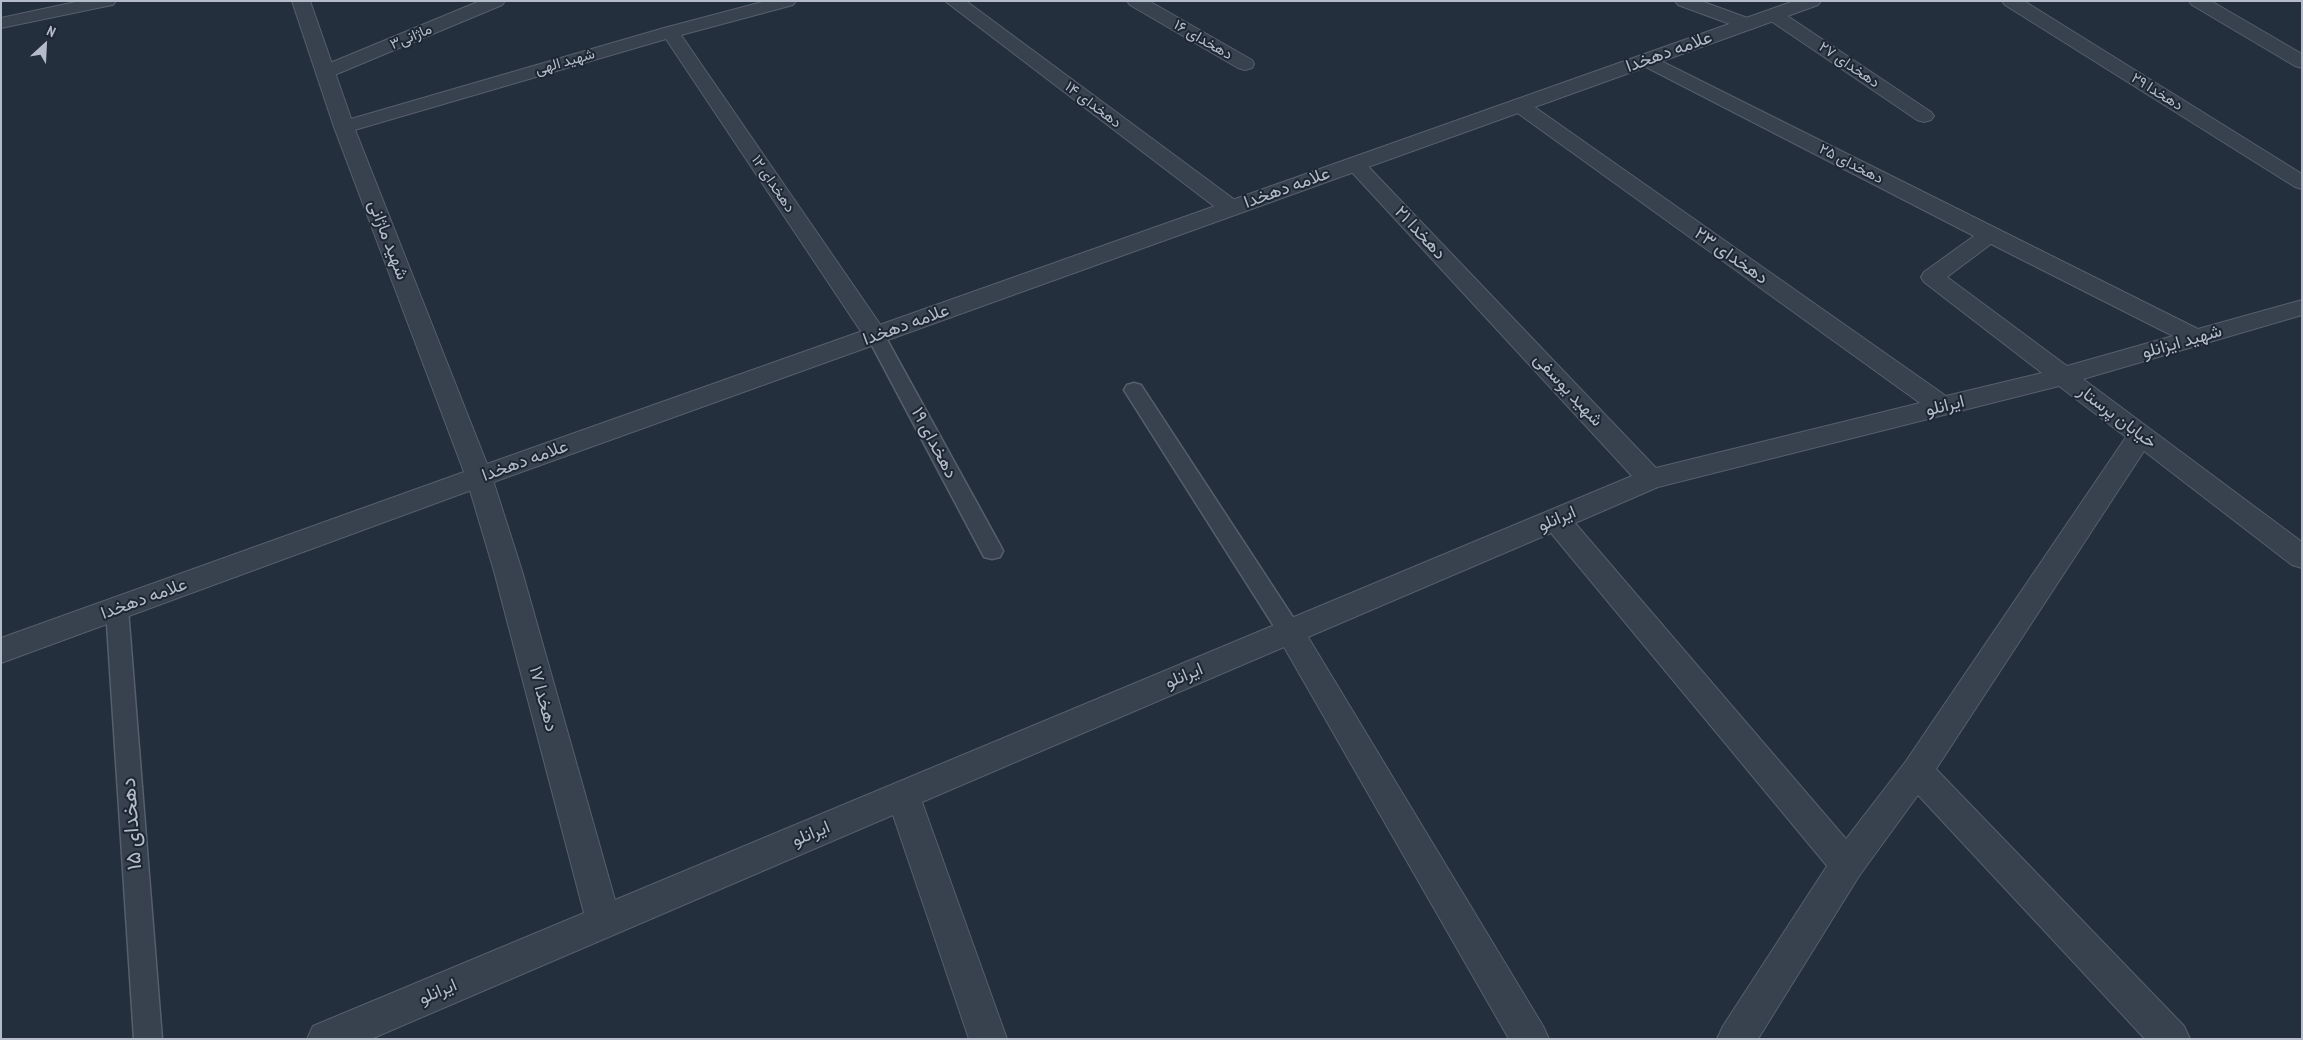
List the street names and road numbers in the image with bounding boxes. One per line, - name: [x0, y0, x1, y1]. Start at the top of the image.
- street label: دهخدای ۱۶: [1170, 16, 1236, 64]
- street label: ماژانی۳: [387, 20, 435, 54]
- street label: علامه دهخدا: [1623, 26, 1715, 78]
- street label: دهخدای ۲۷: [1815, 38, 1883, 92]
- street label: شهید الهی: [533, 45, 597, 79]
- street label: دهخدا ۲۹: [2128, 69, 2186, 115]
- street label: دهخدای ۱۴: [1061, 78, 1125, 132]
- street label: دهخدای ۲۵: [1816, 140, 1886, 188]
- street label: دهخدای ۱۲: [747, 152, 799, 216]
- street label: علامه دهخدا: [1241, 162, 1333, 214]
- street label: شهید ماژانی: [363, 197, 413, 283]
- street label: دهخدا ۲۱: [1390, 202, 1450, 264]
- street label: دهخدای ۲۳: [1690, 223, 1772, 289]
- street label: علامه دهخدا: [860, 299, 952, 351]
- street label: شهید ایزانلو: [2139, 320, 2225, 364]
- street label: شهید یوسفی: [1529, 349, 1607, 431]
- street label: خیابان پرستار: [2073, 380, 2161, 454]
- street label: ایرانلو: [1923, 391, 1967, 421]
- street label: دهخدای ۱۹: [906, 404, 962, 482]
- street label: علامه دهخدا: [479, 435, 571, 487]
- street label: ایرانلو: [1535, 501, 1579, 537]
- street label: علامه دهخدا: [98, 573, 190, 625]
- street label: ایرانلو: [1162, 658, 1206, 694]
- street label: دهخدا ۱۷: [524, 664, 562, 734]
- street label: دهخدای ۱۵: [116, 777, 148, 871]
- street label: ایرانلو: [789, 816, 833, 852]
- street label: ایرانلو: [416, 974, 460, 1010]

